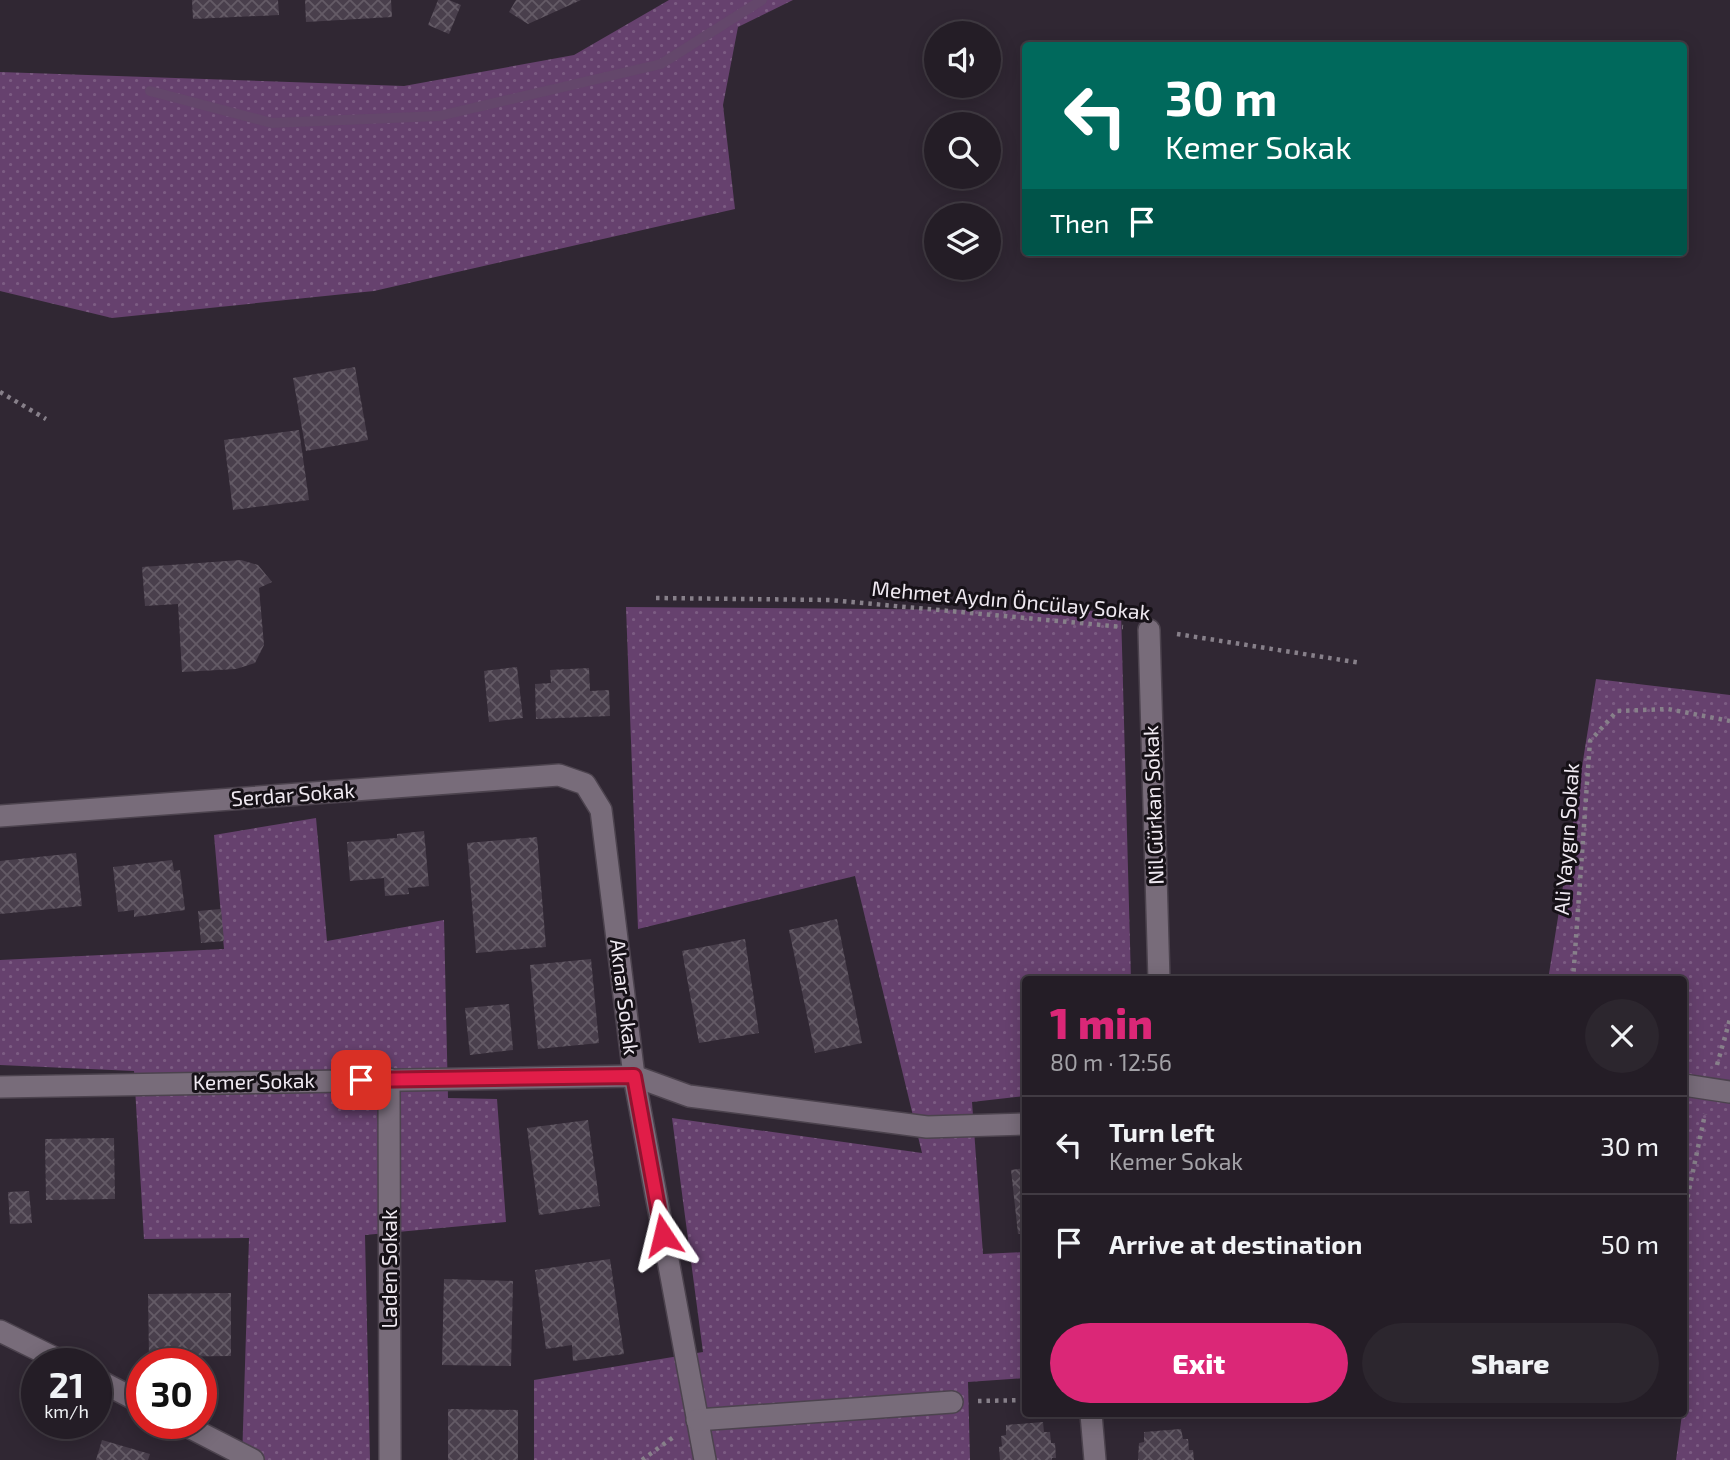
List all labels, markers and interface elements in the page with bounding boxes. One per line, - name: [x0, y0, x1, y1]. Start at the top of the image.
- map controls: [924, 21, 1001, 280]
- button: sound: [924, 21, 1001, 98]
- text: 30 m: [1165, 67, 1277, 126]
- icon: left: [1050, 70, 1141, 161]
- button: search: [924, 112, 1001, 189]
- text: Kemer Sokak: [1165, 127, 1351, 165]
- button: layers: [924, 203, 1001, 280]
- icon: arrive: [1123, 203, 1161, 241]
- text: Then: [1050, 207, 1109, 238]
- street label: Mehmet Aydın Öncülay Sokak: [871, 575, 1152, 624]
- street label: Nil Gürkan Sokak: [1137, 725, 1168, 885]
- street label: Ali Yaygın Sokak: [1548, 762, 1583, 916]
- street label: Serdar Sokak: [230, 777, 356, 810]
- street label: Aknar Sokak: [606, 937, 645, 1057]
- text: 1 min: [1050, 997, 1153, 1047]
- button: close: [1585, 999, 1659, 1073]
- text: 80 m · 12:56: [1050, 1048, 1172, 1076]
- pin: [331, 1050, 391, 1110]
- icon: arrive: [342, 1061, 380, 1099]
- street label: Kemer Sokak: [193, 1067, 316, 1094]
- text: Turn left: [1109, 1116, 1215, 1147]
- icon: left: [1050, 1126, 1088, 1164]
- text: 30 m: [1600, 1130, 1659, 1161]
- text: Kemer Sokak: [1109, 1147, 1243, 1175]
- position arrow: [626, 1198, 700, 1272]
- street label: Laden Sokak: [376, 1209, 401, 1329]
- icon: arrive: [1050, 1224, 1088, 1262]
- text: Arrive at destination: [1109, 1228, 1362, 1259]
- text: 50 m: [1601, 1228, 1659, 1259]
- button: Exit: [1050, 1323, 1348, 1403]
- button: Share: [1362, 1323, 1659, 1403]
- speed limit sign: 30: [126, 1348, 217, 1439]
- text: 21: [49, 1363, 84, 1405]
- text: km/h: [44, 1400, 89, 1422]

